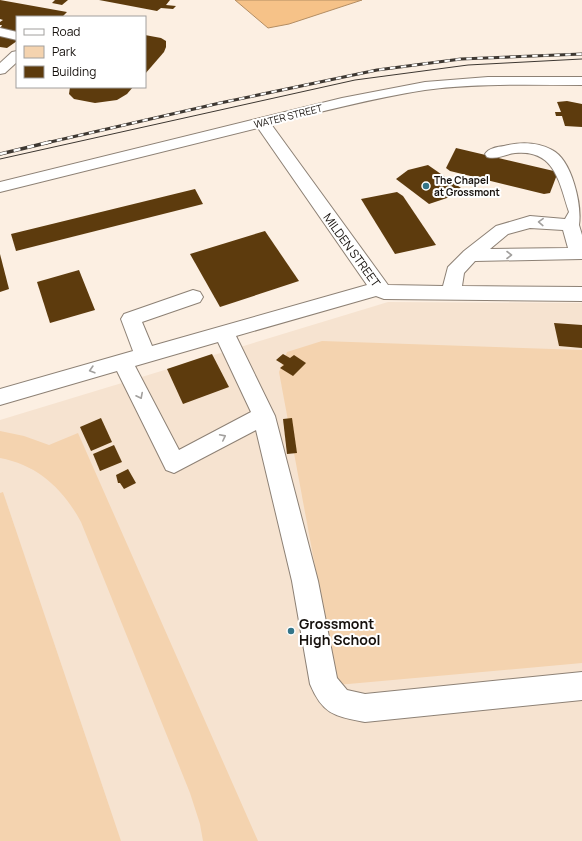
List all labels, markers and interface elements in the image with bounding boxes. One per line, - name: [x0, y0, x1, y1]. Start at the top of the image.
- legend: [16, 16, 146, 88]
- text: Road: [52, 23, 80, 40]
- text: Park: [52, 43, 77, 60]
- text: Building: [52, 63, 96, 80]
- street label: WATER STREET: [252, 101, 324, 131]
- place label: The Chapel at Grossmont: [434, 173, 500, 199]
- marker: The Chapel at Grossmont: [421, 181, 431, 191]
- street label: MILDEN STREET: [319, 210, 385, 291]
- one-way arrow: [538, 218, 544, 227]
- one-way arrow: [506, 251, 512, 259]
- one-way arrow: [89, 365, 96, 374]
- one-way arrow: [135, 392, 143, 399]
- one-way arrow: [219, 435, 226, 442]
- place label: Grossmont High School: [299, 614, 380, 649]
- marker: Grossmont High School: [286, 626, 296, 636]

